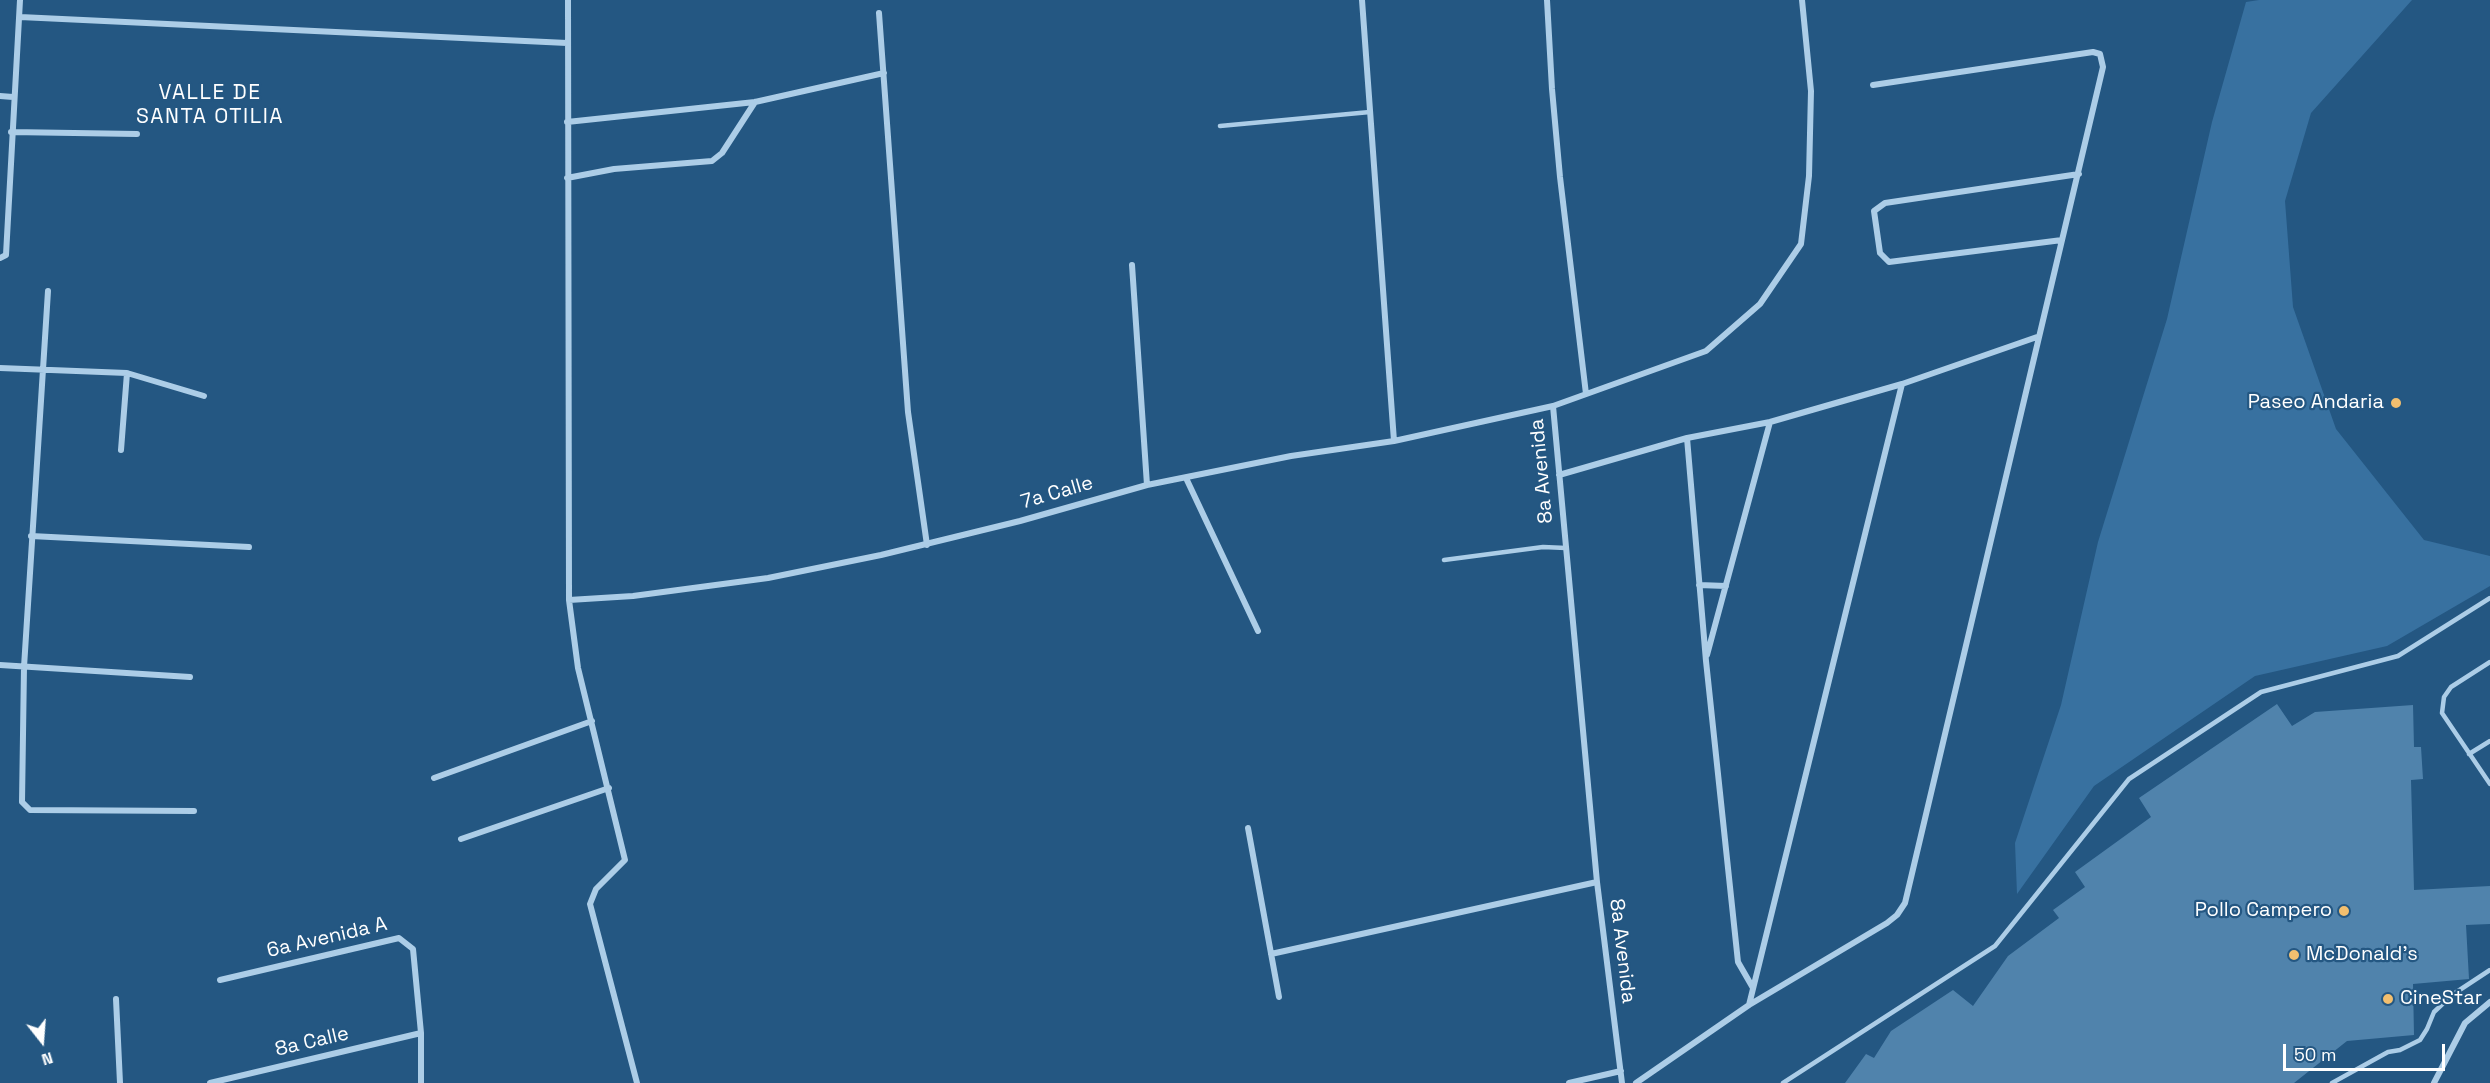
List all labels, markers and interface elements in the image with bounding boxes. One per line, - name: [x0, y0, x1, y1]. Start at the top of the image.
- district label: VALLE DE SANTA OTILIA: [136, 80, 284, 130]
- place label: Paseo Andaria: [2248, 391, 2384, 415]
- marker: Paseo Andaria: [2389, 396, 2403, 410]
- street label: 8a Avenida: [1525, 418, 1559, 524]
- street label: 7a Calle: [1018, 471, 1096, 515]
- street label: 8a Avenida: [1604, 897, 1640, 1005]
- place label: Pollo Campero: [2195, 899, 2332, 923]
- marker: Pollo Campero: [2337, 904, 2351, 918]
- street label: 6a Avenida A: [265, 913, 389, 963]
- place label: McDonald's: [2306, 943, 2418, 967]
- marker: McDonald's: [2287, 948, 2301, 962]
- place label: CineStar: [2400, 987, 2482, 1011]
- marker: CineStar: [2381, 992, 2395, 1006]
- north arrow: [12, 1011, 72, 1071]
- street label: 8a Calle: [273, 1022, 351, 1062]
- scale bar: [2286, 1032, 2448, 1070]
- text: 50 m: [2294, 1043, 2336, 1066]
- text: N: [39, 1047, 56, 1070]

